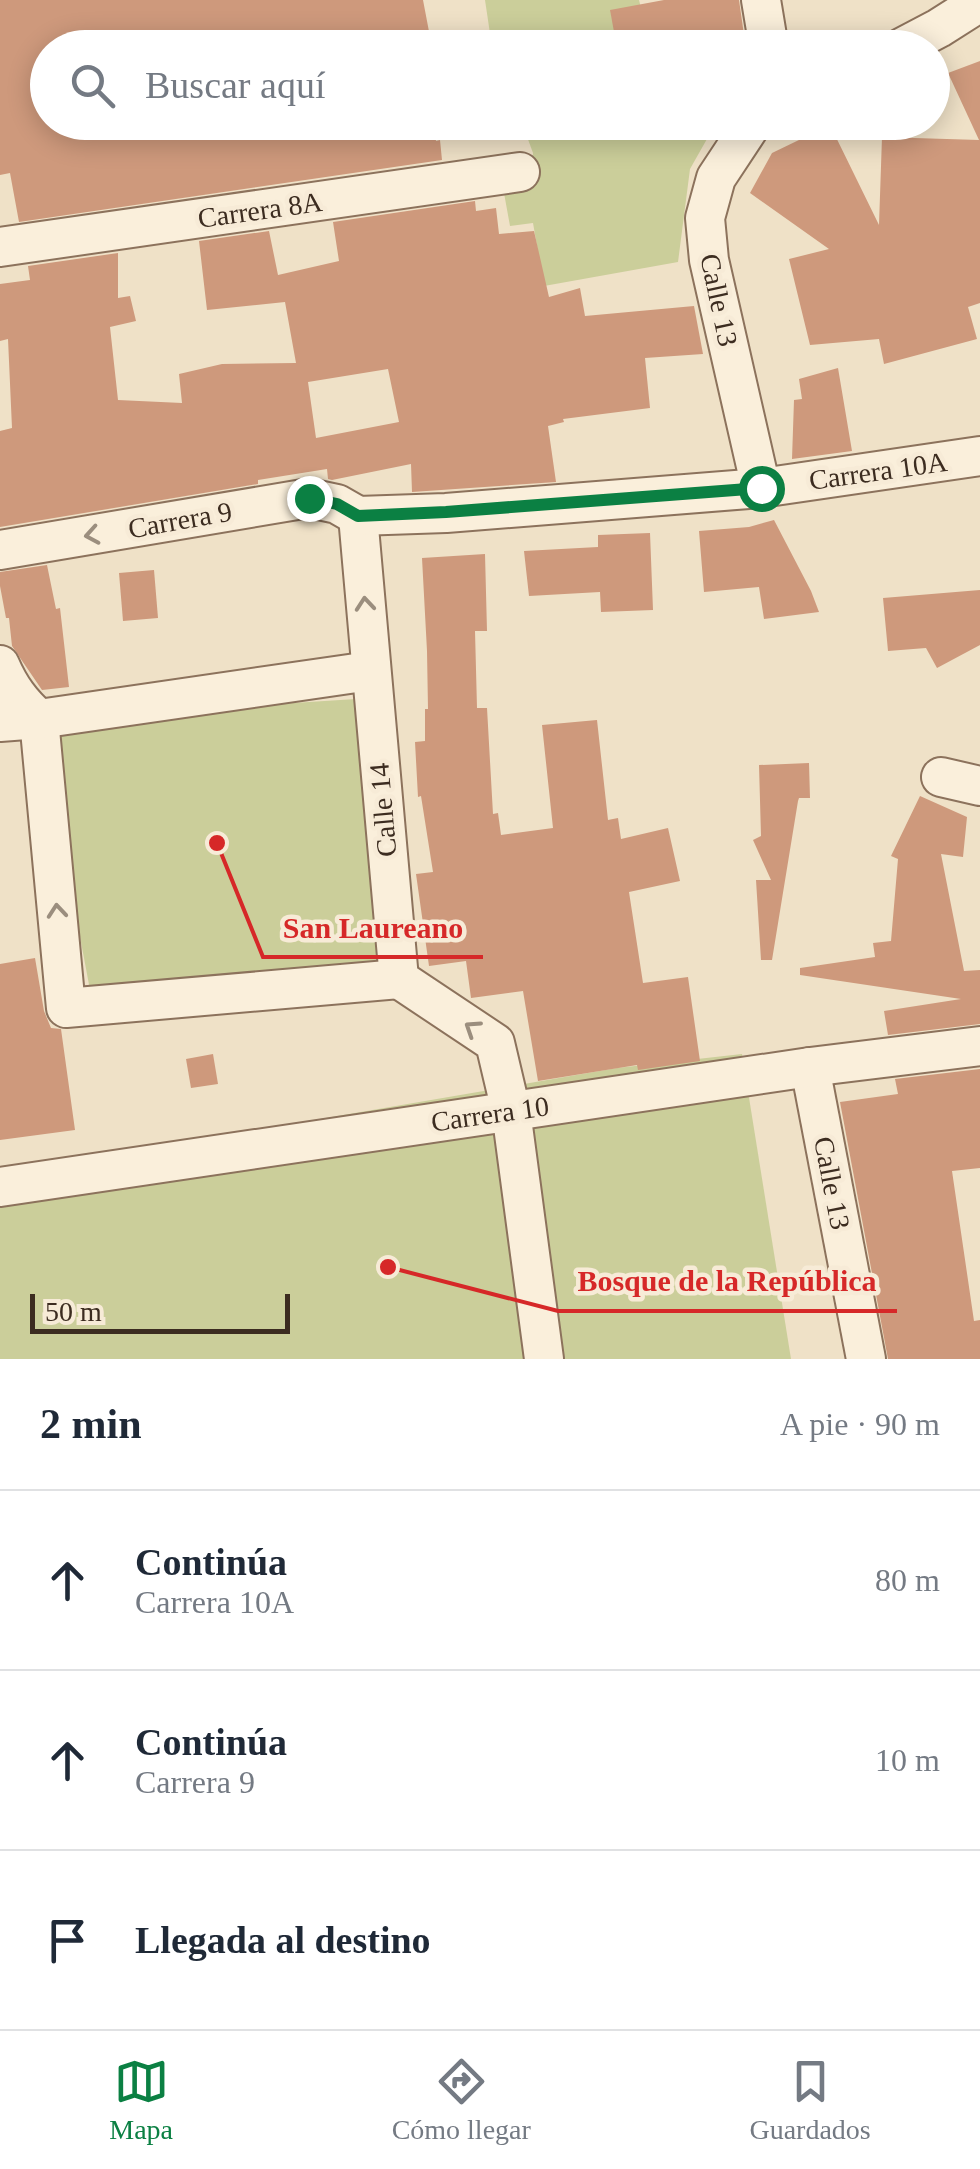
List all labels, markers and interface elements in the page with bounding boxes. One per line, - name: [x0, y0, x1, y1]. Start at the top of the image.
- search box: [30, 30, 950, 140]
- icon: search: [65, 58, 120, 113]
- text: Buscar aquí: [145, 64, 325, 106]
- street label: Carrera 8A: [196, 186, 325, 234]
- street label: Calle 13: [694, 251, 744, 349]
- street label: Carrera 10A: [807, 446, 950, 496]
- route start: [739, 466, 785, 512]
- route end: [287, 476, 333, 522]
- street label: Carrera 9: [126, 496, 234, 544]
- one-way arrow: [84, 523, 100, 544]
- one-way arrow: [355, 595, 376, 611]
- street label: Calle 14: [363, 762, 403, 858]
- callout: San Laureano: [263, 897, 483, 957]
- one-way arrow: [47, 903, 69, 919]
- text: San Laureano: [283, 911, 463, 944]
- one-way arrow: [465, 1021, 483, 1040]
- street label: Carrera 10: [429, 1090, 551, 1138]
- street label: Calle 13: [808, 1134, 856, 1232]
- callout: Bosque de la República: [558, 1251, 897, 1311]
- text: Bosque de la República: [577, 1264, 877, 1297]
- scale bar: [30, 1289, 290, 1334]
- text: 50 m: [45, 1296, 102, 1327]
- text: 2 min: [40, 1401, 142, 1447]
- text: A pie · 90 m: [780, 1406, 940, 1442]
- text: Continúa: [135, 1541, 287, 1583]
- icon: ahead: [40, 1553, 95, 1608]
- text: 80 m: [875, 1562, 940, 1598]
- text: Carrera 10A: [135, 1584, 294, 1620]
- text: Continúa: [135, 1721, 287, 1763]
- icon: ahead: [40, 1733, 95, 1788]
- text: 10 m: [875, 1742, 940, 1778]
- text: Carrera 9: [135, 1764, 255, 1800]
- icon: arrive: [40, 1913, 95, 1968]
- text: Llegada al destino: [135, 1919, 431, 1961]
- tab: Mapa: [109, 2054, 173, 2146]
- tab: Cómo llegar: [392, 2054, 531, 2146]
- tab: Guardados: [749, 2054, 871, 2146]

